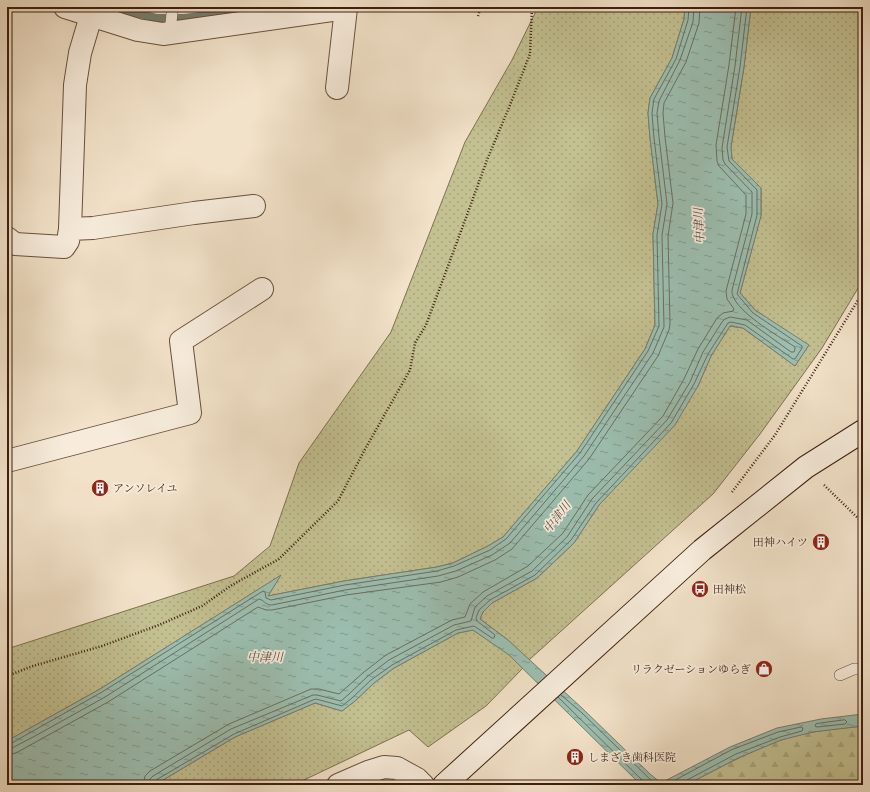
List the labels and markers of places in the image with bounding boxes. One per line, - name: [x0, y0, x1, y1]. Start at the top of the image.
- building icon: アンソレイユ: [90, 478, 110, 498]
- place label: アンソレイユ: [113, 482, 178, 495]
- building icon: 田神ハイツ: [811, 532, 831, 552]
- place label: 田神ハイツ: [753, 536, 808, 549]
- bus stop icon: 田神松: [690, 579, 710, 599]
- place label: 田神松: [713, 583, 746, 596]
- shop icon: リラクゼーションゆらぎ: [754, 659, 774, 679]
- place label: リラクゼーションゆらぎ: [631, 663, 751, 676]
- building icon: しまざき歯科医院: [565, 747, 585, 767]
- place label: しまざき歯科医院: [588, 751, 676, 764]

